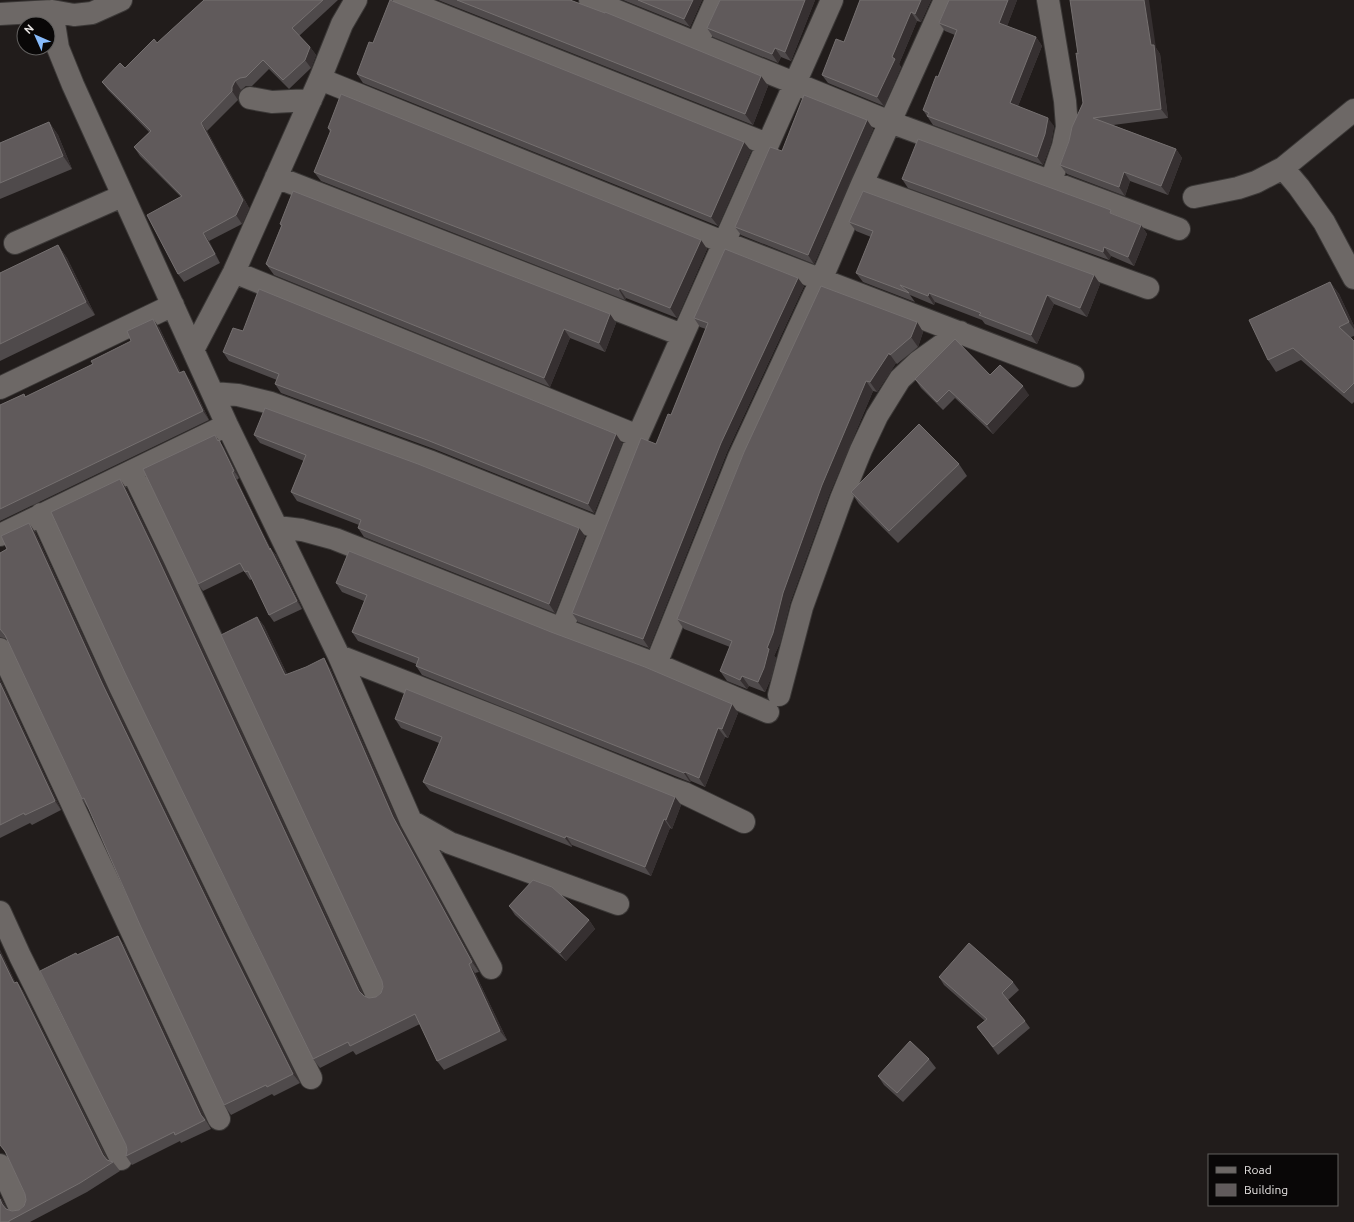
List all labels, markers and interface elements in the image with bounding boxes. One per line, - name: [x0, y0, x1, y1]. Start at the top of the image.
- north arrow: [16, 16, 56, 56]
- text: N: [22, 22, 36, 36]
- legend: [1208, 1154, 1338, 1206]
- text: Road: [1244, 1163, 1272, 1176]
- text: Building: [1244, 1183, 1288, 1196]

